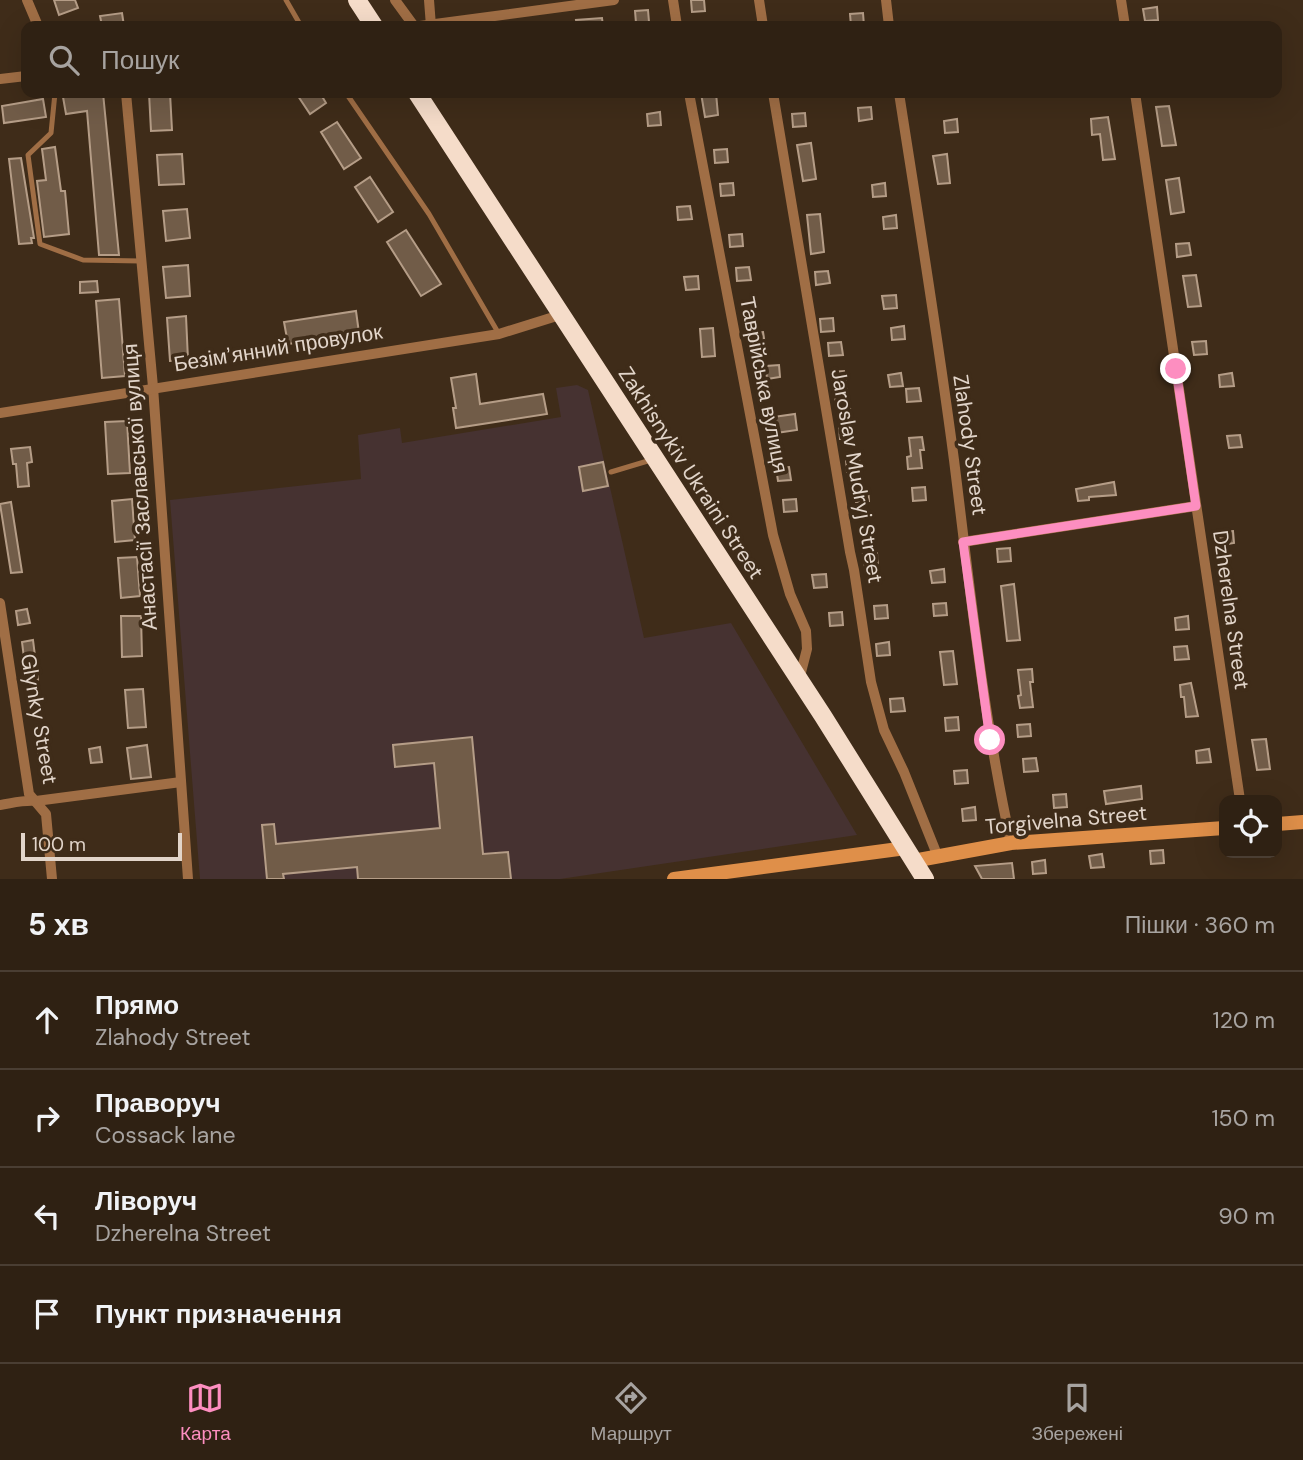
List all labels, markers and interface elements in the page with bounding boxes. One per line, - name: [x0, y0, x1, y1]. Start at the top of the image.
- search box: [21, 21, 1282, 98]
- icon: search: [45, 41, 83, 79]
- text: Пошук: [101, 43, 179, 77]
- street label: Таврійська вулиця: [733, 294, 795, 476]
- street label: Безімʼянний провулок: [172, 318, 385, 378]
- street label: Анастасії Заславської вулиця: [116, 343, 164, 631]
- route end: [1160, 353, 1191, 384]
- street label: Zakhisnykiv Ukraini Street: [612, 362, 770, 584]
- street label: Jaroslav Mudryj Street: [824, 367, 890, 585]
- street label: Zlahody Street: [946, 373, 994, 517]
- street label: Dzherelna Street: [1206, 529, 1256, 691]
- street label: Glynky Street: [14, 652, 64, 786]
- route start: [974, 724, 1005, 755]
- map controls: [1219, 795, 1282, 858]
- button: locate: [1219, 795, 1282, 858]
- street label: Torgivelna Street: [984, 799, 1148, 841]
- scale bar: [21, 830, 182, 862]
- text: 100 m: [32, 832, 86, 857]
- text: 5 хв: [28, 905, 89, 944]
- text: Пішки · 360 m: [1125, 910, 1275, 940]
- text: Прямо: [95, 988, 179, 1022]
- icon: ahead: [28, 1001, 66, 1039]
- text: 120 m: [1212, 1005, 1275, 1035]
- text: Zlahody Street: [95, 1022, 250, 1052]
- text: Праворуч: [95, 1086, 221, 1120]
- icon: right: [28, 1099, 66, 1137]
- text: 150 m: [1211, 1103, 1275, 1133]
- text: Cossack lane: [95, 1120, 236, 1150]
- text: Ліворуч: [95, 1184, 197, 1218]
- icon: left: [28, 1197, 66, 1235]
- text: 90 m: [1218, 1201, 1275, 1231]
- text: Dzherelna Street: [95, 1218, 271, 1248]
- icon: arrive: [28, 1295, 66, 1333]
- text: Пункт призначення: [95, 1297, 342, 1331]
- tab: Карта: [180, 1379, 231, 1446]
- tab: Маршрут: [591, 1379, 672, 1446]
- tab: Збережені: [1031, 1379, 1123, 1446]

